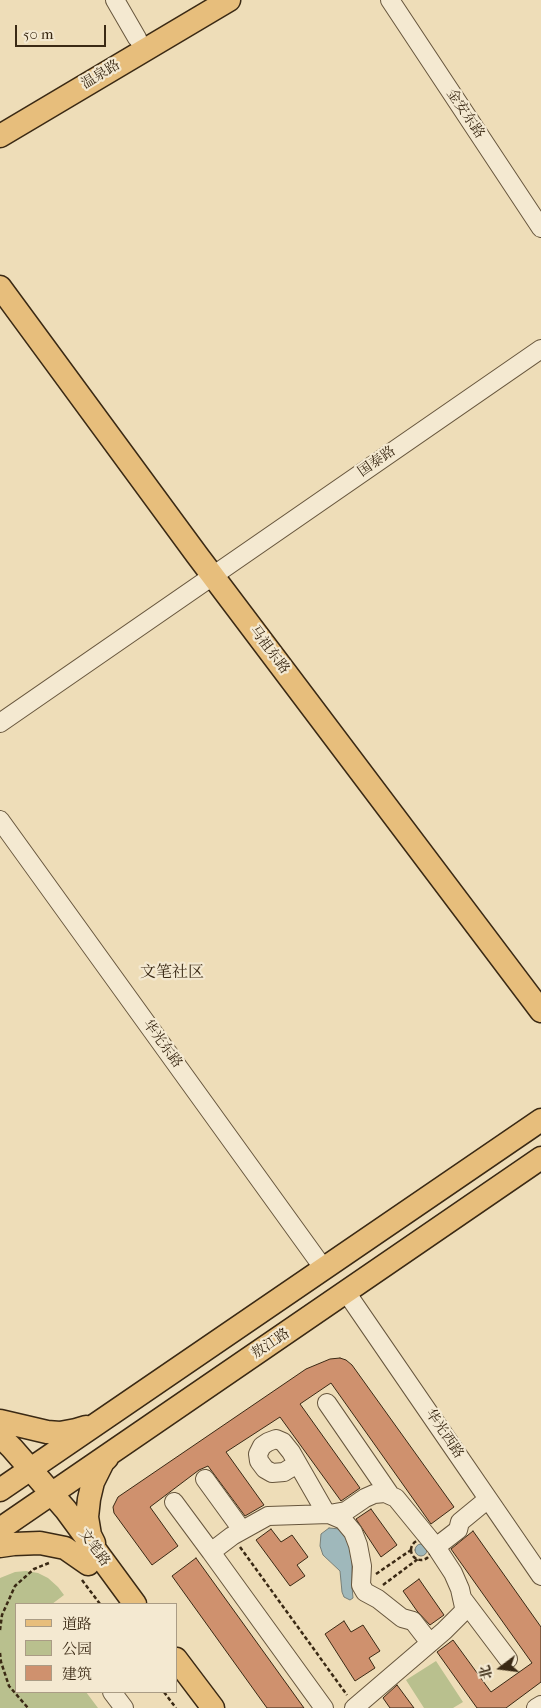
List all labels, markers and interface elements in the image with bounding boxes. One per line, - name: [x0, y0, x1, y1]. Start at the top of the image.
- scale bar: [18, 15, 109, 47]
- text: 50 m: [23, 25, 53, 43]
- street label: 温泉路: [79, 57, 123, 93]
- street label: 金安东路: [442, 86, 488, 142]
- street label: 国泰路: [355, 443, 399, 481]
- street label: 马祖东路: [245, 623, 293, 677]
- district label: 文笔社区: [140, 963, 204, 983]
- street label: 华光东路: [139, 1016, 185, 1072]
- street label: 敖江路: [249, 1325, 293, 1363]
- street label: 华光西路: [421, 1406, 467, 1462]
- street label: 文笔路: [75, 1526, 113, 1570]
- legend: [15, 1603, 178, 1693]
- text: 道路: [62, 1615, 92, 1633]
- text: 公园: [62, 1640, 92, 1658]
- north arrow: [476, 1643, 526, 1693]
- text: 北: [476, 1663, 496, 1681]
- text: 建筑: [62, 1665, 92, 1683]

